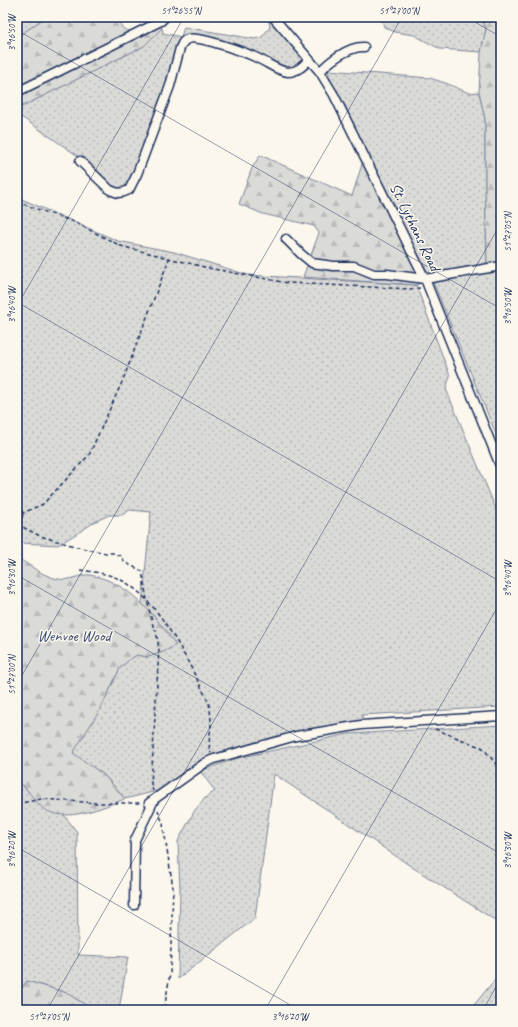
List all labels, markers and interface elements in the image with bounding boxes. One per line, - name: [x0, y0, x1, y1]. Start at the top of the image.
- text: 51°26'55"N: [161, 4, 203, 17]
- text: 51°27'00"N: [379, 4, 421, 17]
- text: 3°16'50"W: [5, 13, 18, 51]
- street label: St. Lythans Road: [385, 180, 446, 277]
- text: 51°27'05"N: [501, 210, 514, 252]
- text: 3°16'40"W: [5, 285, 18, 323]
- text: 3°16'50"W: [501, 287, 514, 325]
- text: 3°16'30"W: [5, 558, 18, 596]
- text: 3°16'40"W: [501, 559, 514, 597]
- park label: Wenvoe Wood: [37, 626, 113, 646]
- text: 51°27'00"N: [5, 653, 18, 695]
- text: 3°16'20"W: [5, 830, 18, 868]
- text: 3°16'30"W: [501, 831, 514, 869]
- text: 51°27'05"N: [29, 1010, 71, 1023]
- text: 3°16'20"W: [272, 1010, 310, 1023]

